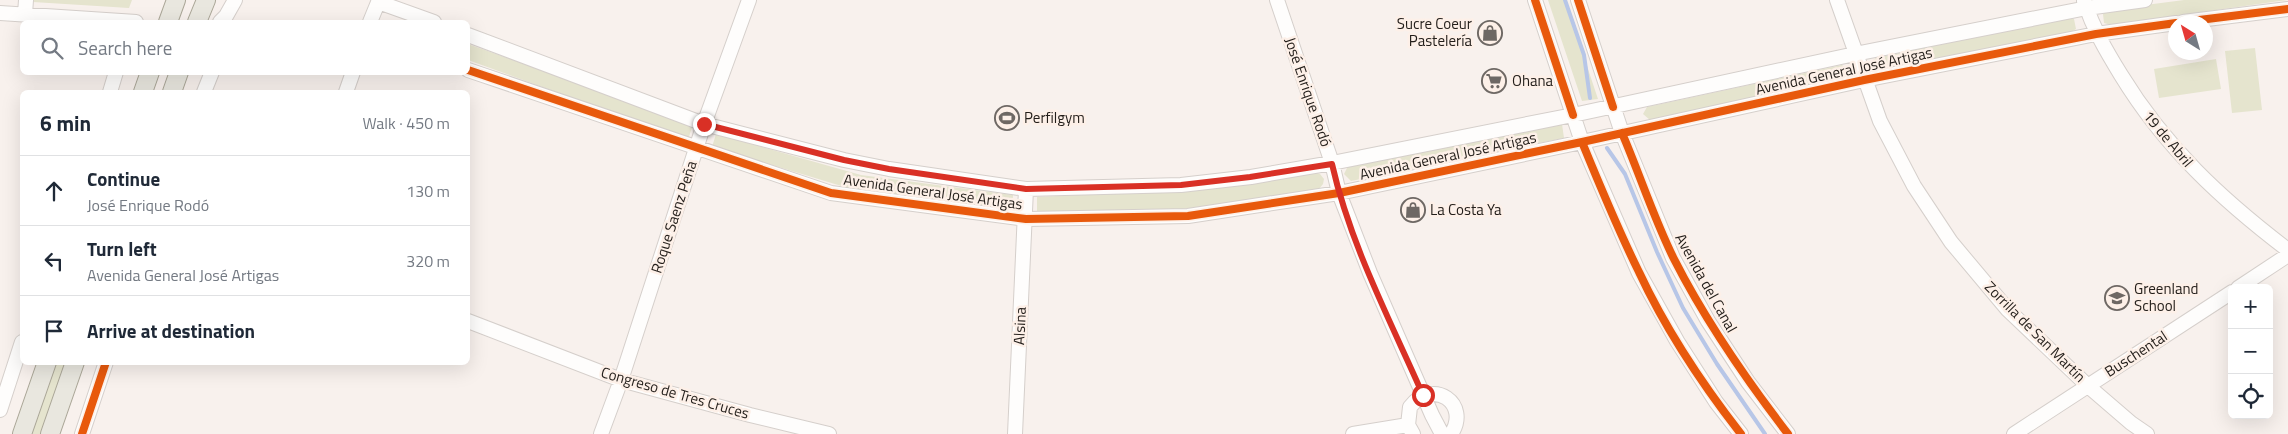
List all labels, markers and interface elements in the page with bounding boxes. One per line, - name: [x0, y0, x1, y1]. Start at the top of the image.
- place label: Sucre Coeur Pastelería: [1397, 12, 1472, 52]
- north arrow: [2168, 15, 2213, 60]
- search box: [20, 20, 470, 75]
- shop icon: Sucre Coeur Pastelería: [1477, 20, 1503, 46]
- text: Search here: [78, 33, 172, 62]
- icon: search: [38, 34, 66, 62]
- street label: José Enrique Rodó: [1279, 34, 1338, 150]
- street label: Avenida General José Artigas: [1753, 41, 1934, 100]
- supermarket icon: Ohana: [1481, 68, 1507, 94]
- place label: Ohana: [1512, 69, 1554, 92]
- sports icon: Perfilgym: [994, 105, 1020, 131]
- street label: 19 de Abril: [2138, 105, 2199, 172]
- place label: Perfilgym: [1024, 106, 1085, 129]
- text: 6 min: [40, 107, 91, 139]
- text: Walk · 450 m: [362, 111, 450, 135]
- route end: [693, 113, 716, 136]
- street label: Avenida General José Artigas: [1357, 126, 1538, 185]
- street label: Roque Saenz Peña: [644, 157, 703, 276]
- text: Continue: [87, 164, 160, 193]
- street label: Avenida General José Artigas: [842, 168, 1024, 215]
- icon: ahead: [40, 177, 68, 205]
- text: 130 m: [406, 179, 450, 203]
- text: José Enrique Rodó: [87, 193, 209, 217]
- shop icon: La Costa Ya: [1400, 197, 1426, 223]
- place label: La Costa Ya: [1430, 198, 1502, 221]
- street label: Avenida del Canal: [1670, 229, 1743, 337]
- text: Turn left: [87, 234, 157, 263]
- icon: left: [40, 247, 68, 275]
- text: 320 m: [406, 249, 450, 273]
- text: Avenida General José Artigas: [87, 263, 279, 287]
- street label: Zorrilla de San Martín: [1980, 276, 2091, 387]
- place label: Greenland School: [2134, 277, 2198, 317]
- map controls: [2228, 284, 2273, 419]
- button: +: [2228, 284, 2273, 329]
- school or university icon: Greenland School: [2104, 285, 2130, 311]
- street label: Alsina: [1007, 306, 1032, 346]
- text: Arrive at destination: [87, 316, 255, 345]
- icon: arrive: [40, 317, 68, 345]
- street label: Buschental: [2100, 325, 2172, 382]
- button: −: [2228, 329, 2273, 374]
- street label: Congreso de Tres Cruces: [598, 360, 752, 425]
- button: locate: [2228, 374, 2273, 419]
- route start: [1412, 384, 1435, 407]

